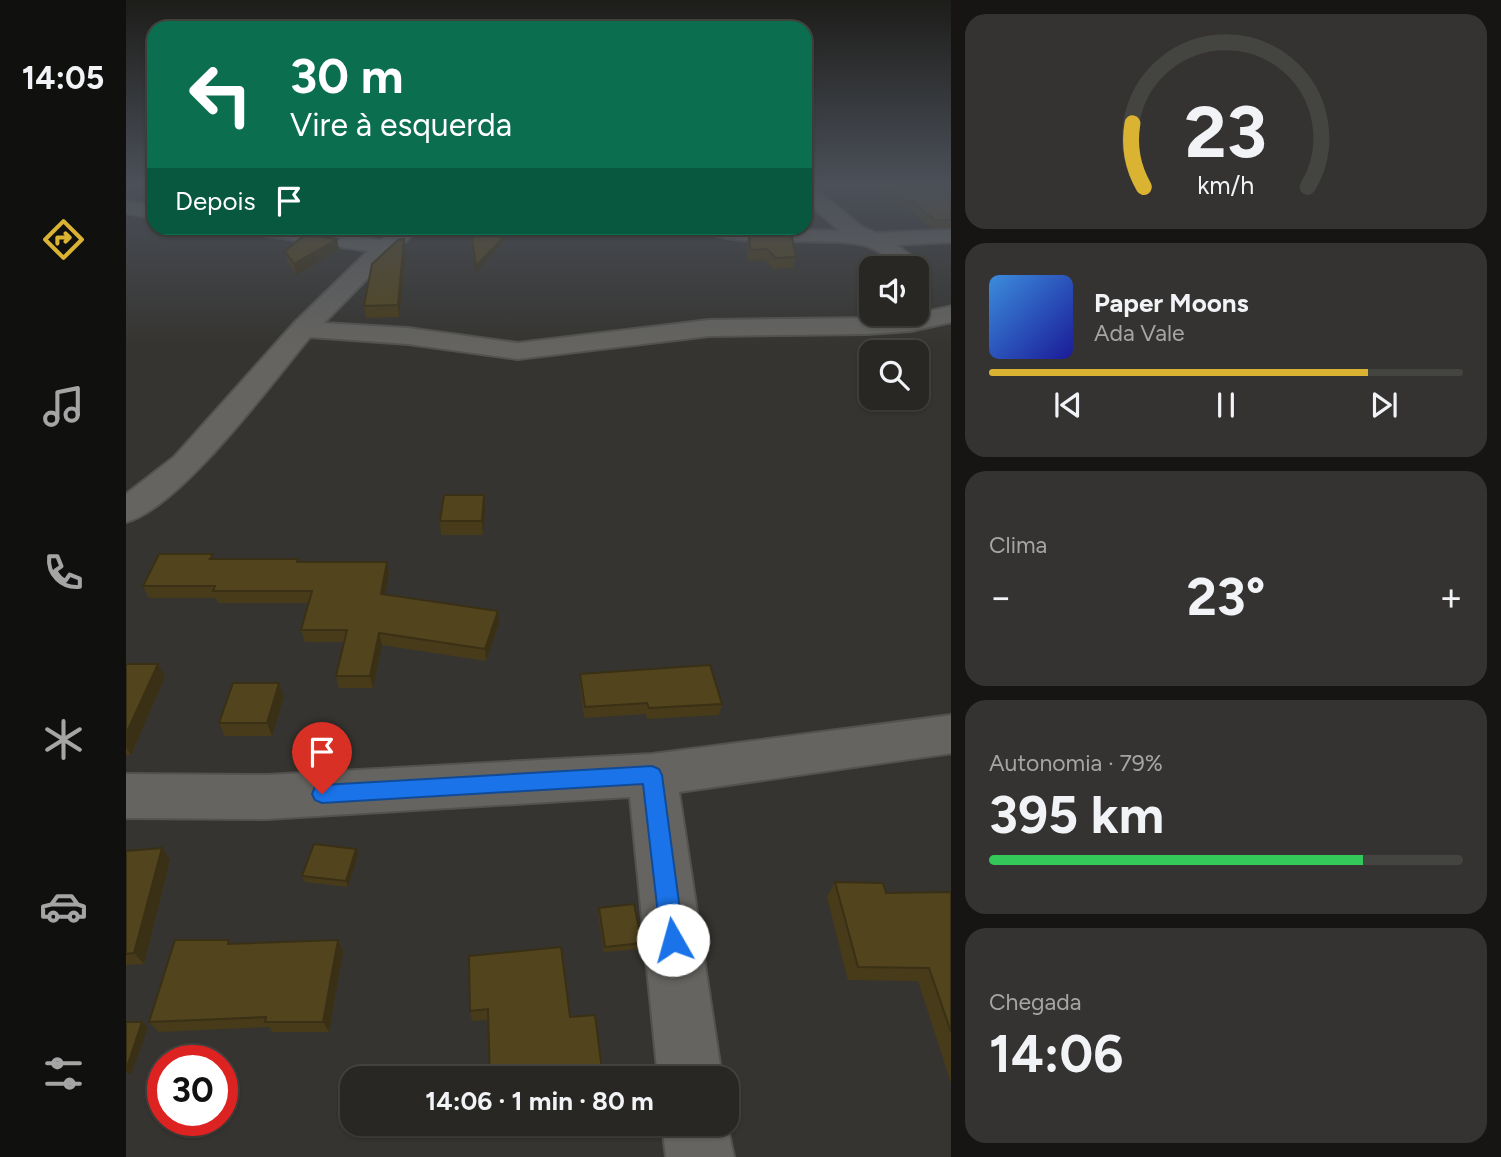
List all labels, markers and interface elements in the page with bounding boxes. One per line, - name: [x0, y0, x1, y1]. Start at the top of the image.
- text: 30 m: [290, 46, 403, 105]
- icon: left: [175, 49, 266, 140]
- text: 14:05: [22, 59, 104, 97]
- text: 23: [1185, 89, 1267, 176]
- text: Vire à esquerda: [290, 106, 512, 144]
- text: km/h: [1197, 170, 1255, 200]
- icon: arrive: [270, 182, 308, 220]
- text: Depois: [175, 185, 256, 217]
- icon: directions: [39, 215, 88, 264]
- map controls: [859, 256, 929, 410]
- button: sound: [859, 256, 929, 326]
- text: Paper Moons: [1094, 287, 1249, 319]
- text: Ada Vale: [1094, 319, 1185, 347]
- button: search: [859, 340, 929, 410]
- icon: music: [39, 382, 88, 431]
- icon: previous: [1049, 386, 1087, 424]
- icon: pause: [1207, 386, 1245, 424]
- icon: next: [1365, 386, 1403, 424]
- text: Clima: [989, 531, 1047, 559]
- icon: phone: [39, 548, 88, 597]
- text: 23°: [1187, 566, 1265, 628]
- text: −: [989, 574, 1013, 620]
- text: +: [1439, 574, 1463, 620]
- icon: climate: [39, 715, 88, 764]
- pin: [292, 722, 352, 794]
- icon: arrive: [303, 733, 341, 771]
- text: Autonomia · 79%: [989, 749, 1163, 777]
- text: 395 km: [989, 784, 1164, 846]
- icon: car: [39, 882, 88, 931]
- position arrow: [636, 903, 710, 977]
- text: Chegada: [989, 988, 1081, 1016]
- text: 14:06: [989, 1023, 1123, 1085]
- speed limit sign: 30: [147, 1045, 238, 1136]
- icon: filters: [39, 1049, 88, 1098]
- text: 14:06 · 1 min · 80 m: [425, 1085, 654, 1117]

